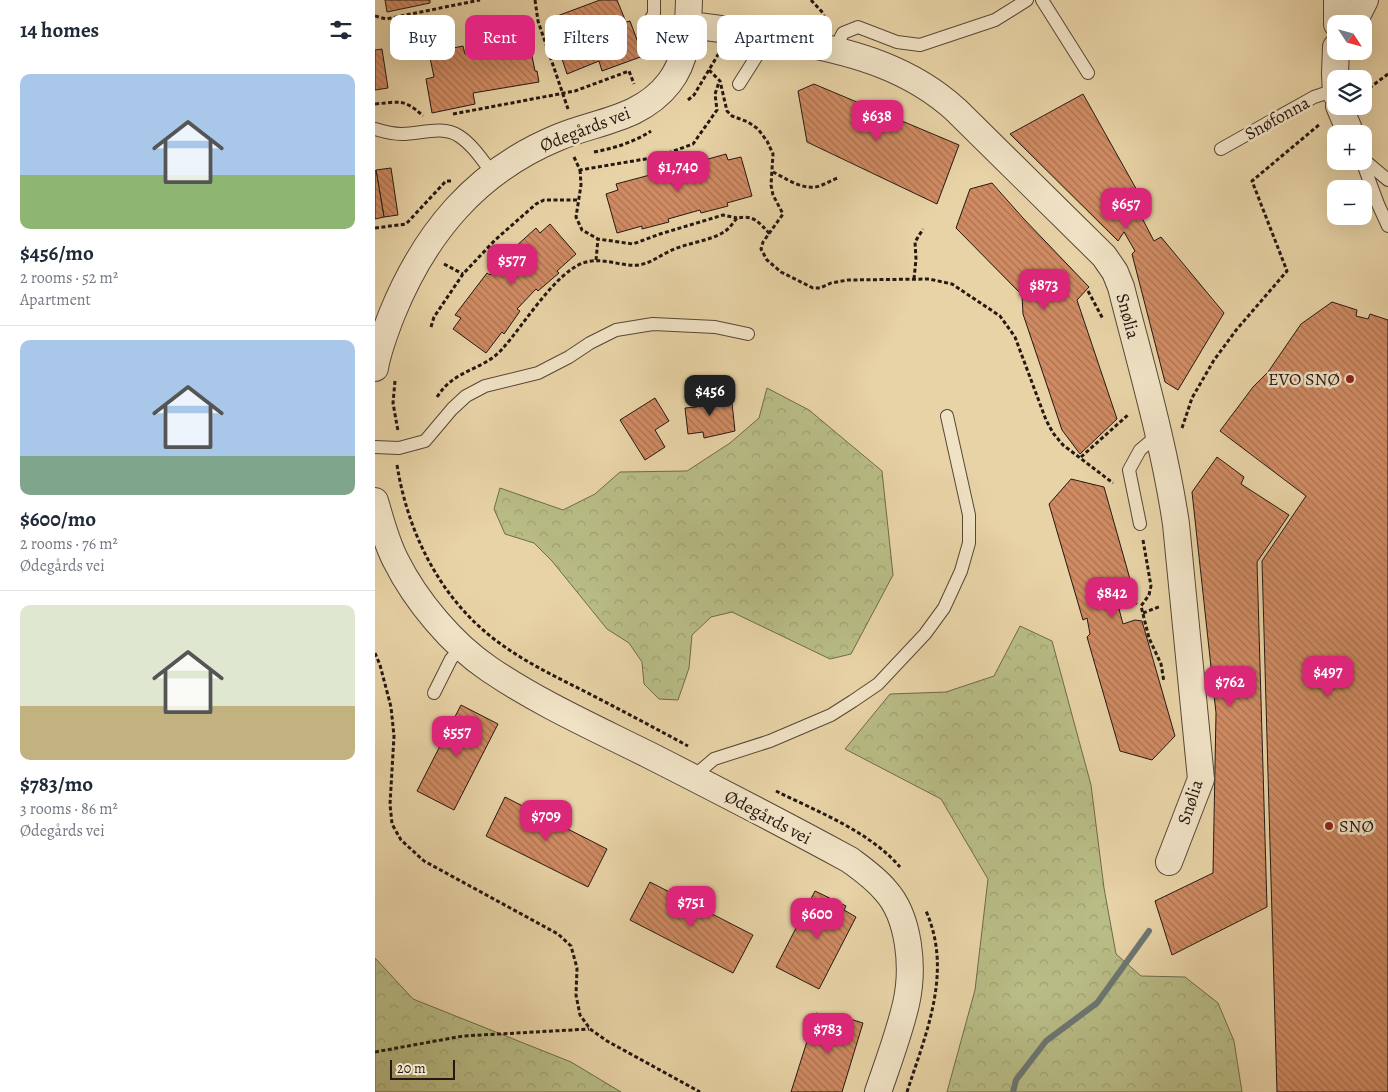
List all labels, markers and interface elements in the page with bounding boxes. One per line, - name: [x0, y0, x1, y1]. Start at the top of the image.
- chip: Buy: [390, 15, 455, 60]
- chip: Rent: [465, 15, 535, 60]
- chip: Filters: [545, 15, 627, 60]
- chip: New: [637, 15, 707, 60]
- chip: Apartment: [717, 15, 832, 60]
- north arrow: [1327, 15, 1373, 60]
- map controls: [1327, 15, 1372, 225]
- text: 14 homes: [20, 16, 99, 44]
- icon: filters: [327, 16, 355, 44]
- button: layers: [1327, 70, 1372, 115]
- street label: Snøfonna: [1240, 90, 1314, 146]
- pin: $638: [847, 100, 907, 142]
- street label: Ødegårds vei: [536, 101, 634, 157]
- text: $638: [862, 105, 892, 127]
- icon: home: [143, 107, 233, 197]
- button: +: [1327, 125, 1372, 170]
- pin: $1,740: [637, 150, 719, 193]
- text: $1,740: [658, 156, 698, 178]
- button: −: [1327, 180, 1372, 225]
- pin: $657: [1096, 188, 1156, 230]
- text: $657: [1112, 193, 1140, 215]
- text: $456/mo: [20, 239, 94, 267]
- pin: $577: [482, 244, 542, 286]
- text: $577: [498, 249, 526, 271]
- text: 2 rooms · 52 m²: [20, 267, 118, 289]
- pin: $873: [1014, 268, 1074, 311]
- text: $873: [1030, 274, 1058, 296]
- text: Apartment: [20, 289, 91, 311]
- street label: Snølia: [1110, 291, 1146, 342]
- place label: EVO SNØ: [1268, 367, 1340, 391]
- icon: home: [143, 372, 233, 462]
- marker: EVO SNØ: [1344, 373, 1356, 385]
- pin: $456: [680, 374, 740, 417]
- text: $456: [695, 380, 725, 402]
- text: $600/mo: [20, 505, 96, 533]
- text: 2 rooms · 76 m²: [20, 533, 118, 555]
- text: Ødegårds vei: [20, 555, 105, 577]
- pin: $842: [1082, 576, 1142, 619]
- text: $842: [1097, 582, 1127, 604]
- icon: home: [143, 637, 233, 727]
- pin: $497: [1298, 656, 1358, 698]
- text: $497: [1313, 661, 1343, 683]
- pin: $762: [1200, 666, 1260, 708]
- text: $762: [1215, 671, 1245, 693]
- pin: $557: [427, 716, 487, 758]
- text: $557: [443, 721, 471, 743]
- text: $783/mo: [20, 770, 93, 798]
- street label: Snølia: [1171, 776, 1209, 828]
- street label: Ødegårds vei: [720, 784, 816, 850]
- text: 3 rooms · 86 m²: [20, 798, 118, 820]
- pin: $709: [516, 800, 576, 842]
- text: $709: [531, 805, 561, 827]
- place label: SNØ: [1339, 814, 1374, 838]
- text: Ødegårds vei: [20, 820, 105, 842]
- marker: SNØ: [1323, 820, 1335, 832]
- pin: $751: [661, 886, 721, 928]
- text: $751: [678, 891, 704, 913]
- pin: $600: [787, 898, 847, 940]
- text: $600: [801, 903, 833, 925]
- pin: $783: [798, 1012, 858, 1055]
- text: $783: [814, 1018, 842, 1040]
- scale bar: [390, 1057, 455, 1080]
- text: 20 m: [397, 1059, 426, 1078]

